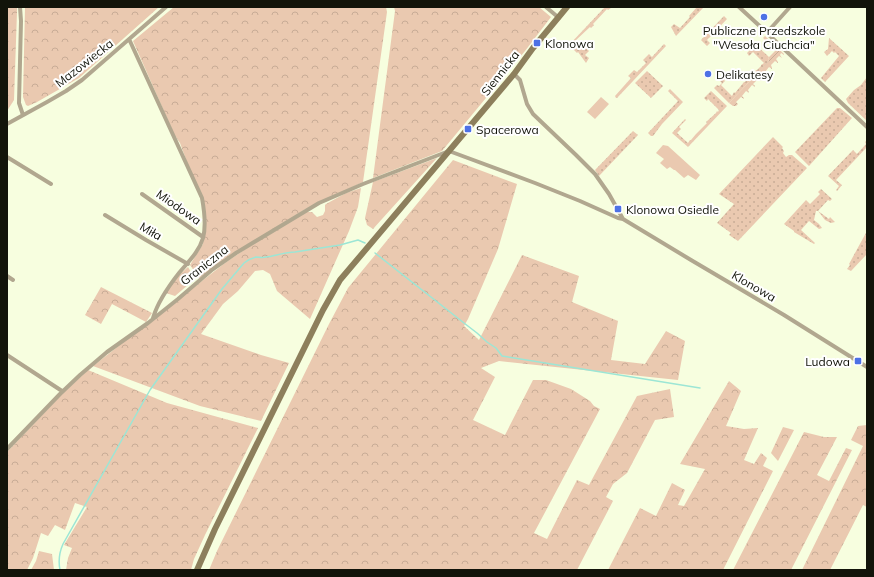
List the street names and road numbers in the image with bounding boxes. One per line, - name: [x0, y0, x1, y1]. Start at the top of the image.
- street label: Mazowiecka: [52, 36, 116, 90]
- street label: Siennicka: [478, 47, 522, 99]
- street label: Miodowa: [154, 186, 204, 228]
- street label: Miła: [137, 219, 165, 243]
- street label: Graniczna: [177, 242, 231, 288]
- street label: Klonowa: [729, 267, 779, 305]

